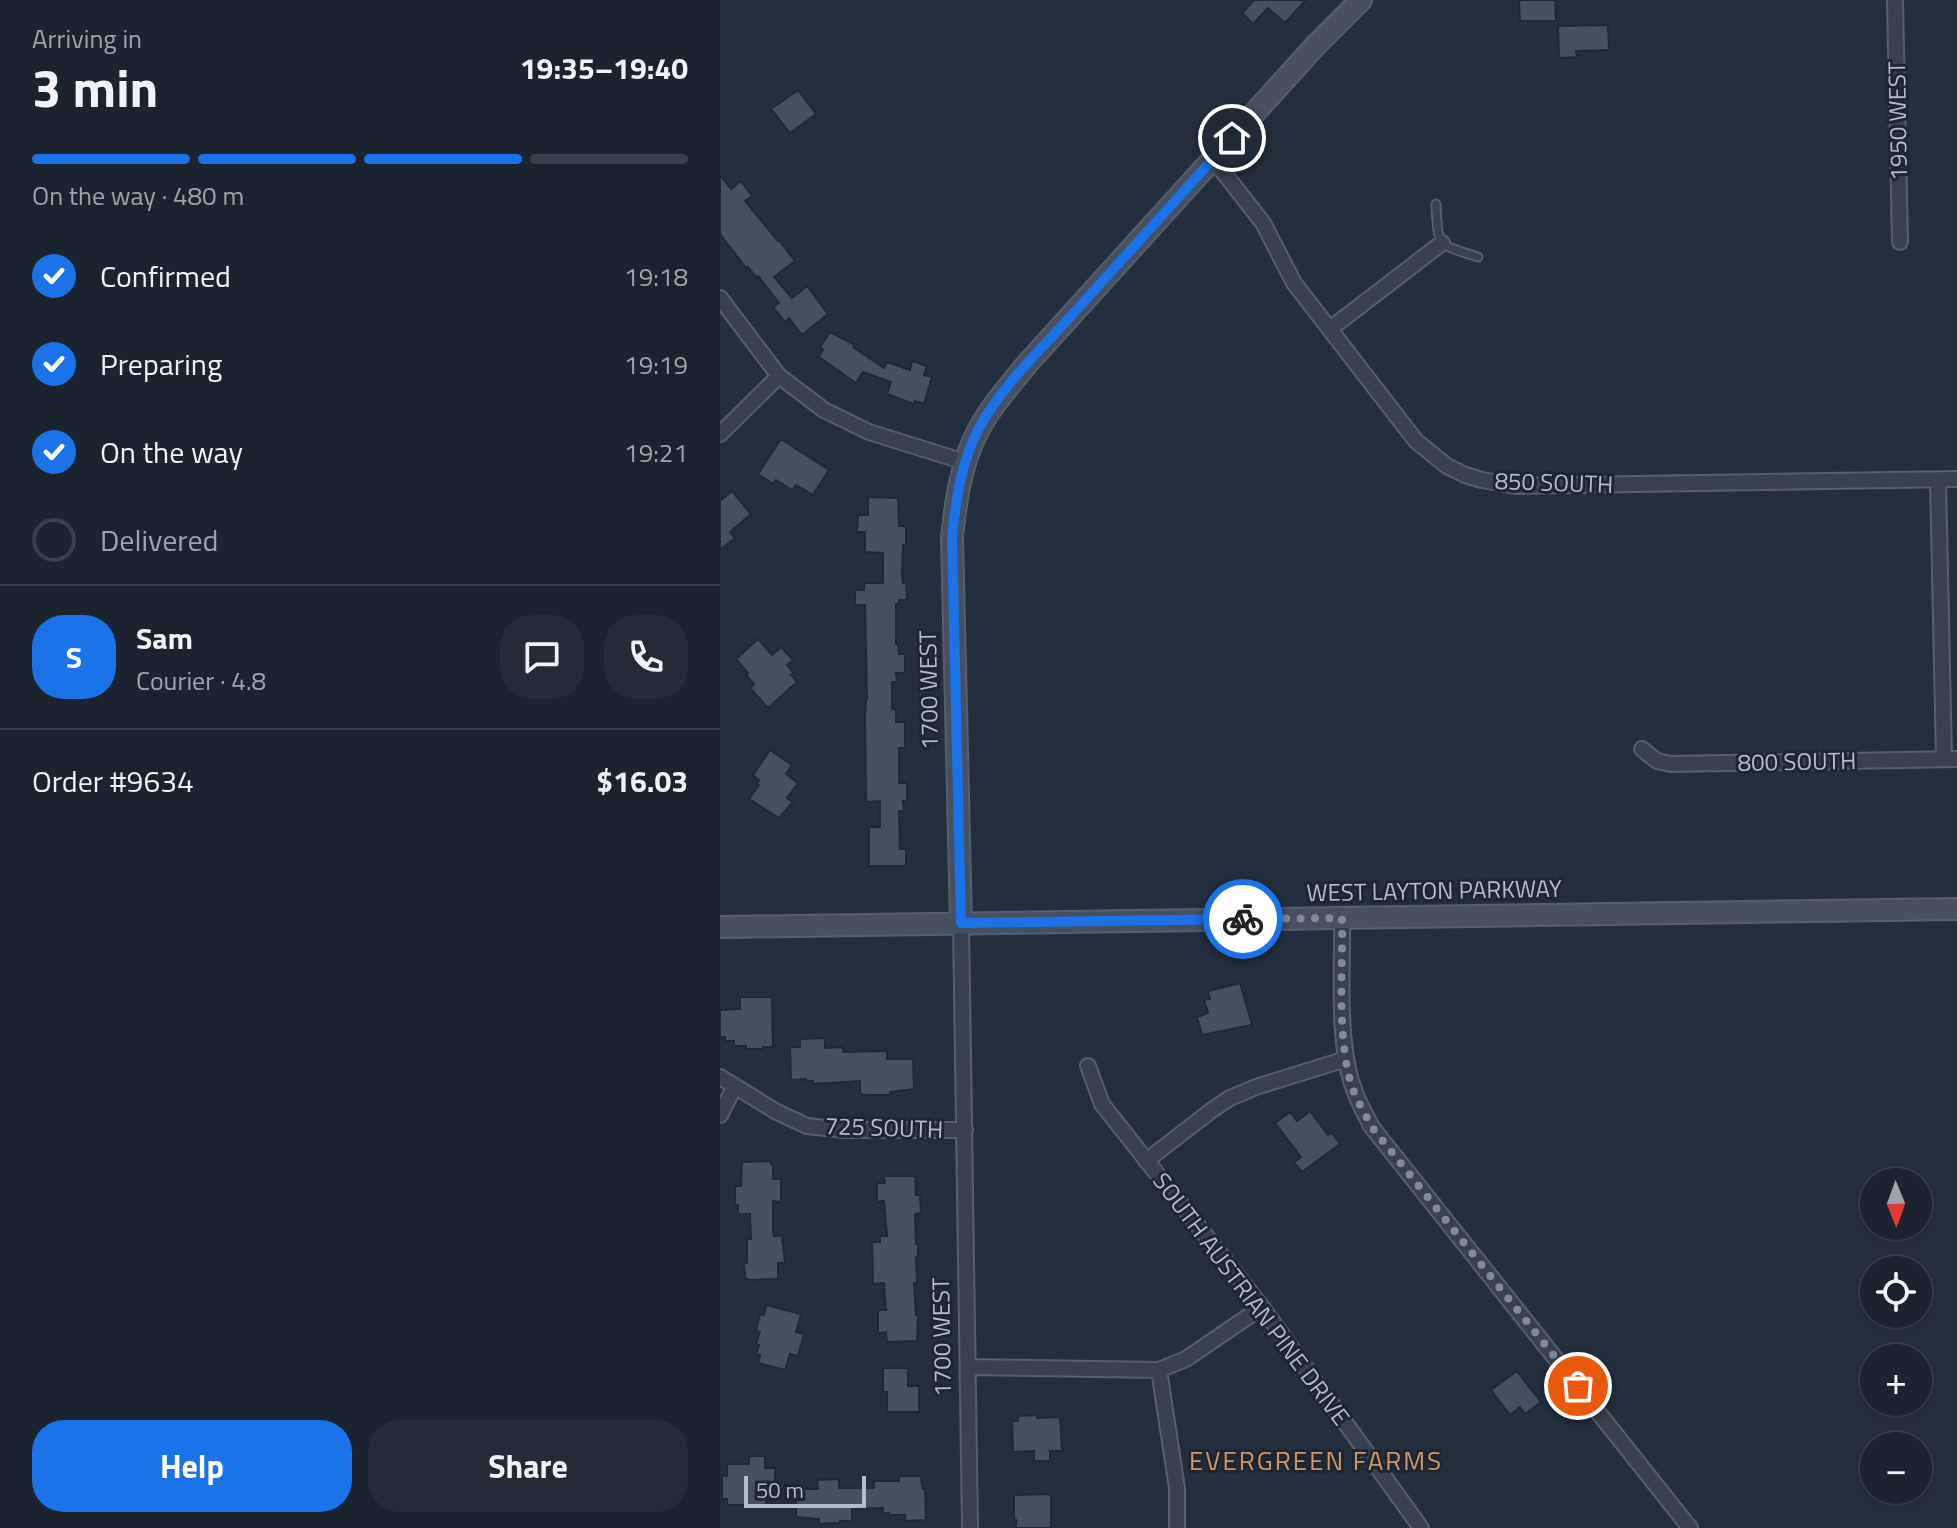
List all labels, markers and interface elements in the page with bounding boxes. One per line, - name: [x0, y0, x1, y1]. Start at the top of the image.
- text: Arriving in: [32, 19, 142, 58]
- text: 19:35–19:40: [520, 45, 688, 91]
- text: 3 min: [32, 48, 158, 127]
- street label: 1950 WEST: [1878, 61, 1916, 181]
- pin: [1198, 104, 1266, 172]
- icon: home: [1210, 116, 1254, 160]
- text: On the way · 480 m: [32, 176, 244, 215]
- text: Confirmed: [100, 253, 231, 299]
- icon: check: [32, 254, 76, 298]
- text: 19:18: [624, 257, 688, 296]
- text: Preparing: [100, 341, 222, 387]
- icon: check: [32, 342, 76, 386]
- text: 19:19: [624, 345, 688, 384]
- text: On the way: [100, 429, 243, 475]
- icon: check: [32, 430, 76, 474]
- text: 19:21: [624, 433, 688, 472]
- street label: 850 SOUTH: [1494, 462, 1614, 502]
- text: Delivered: [100, 517, 218, 563]
- text: Sam: [136, 615, 193, 661]
- button: chat: [500, 615, 584, 699]
- button: phone: [604, 615, 688, 699]
- street label: 1700 WEST: [909, 630, 947, 750]
- text: S: [66, 634, 82, 680]
- text: Courier · 4.8: [136, 661, 266, 700]
- street label: 800 SOUTH: [1737, 742, 1857, 780]
- text: Order #9634: [32, 758, 194, 804]
- text: $16.03: [596, 758, 688, 804]
- street label: WEST LAYTON PARKWAY: [1306, 870, 1562, 910]
- courier: [1203, 879, 1283, 959]
- icon: bike: [1221, 897, 1265, 941]
- street label: 725 SOUTH: [824, 1107, 944, 1147]
- street label: SOUTH AUSTRIAN PINE DRIVE: [1145, 1164, 1359, 1432]
- north arrow: [1860, 1168, 1932, 1240]
- map controls: [1860, 1168, 1932, 1504]
- button: locate: [1860, 1256, 1932, 1328]
- street label: 1700 WEST: [922, 1277, 960, 1397]
- button: +: [1860, 1344, 1932, 1416]
- pin: [1544, 1352, 1612, 1420]
- icon: bag: [1556, 1364, 1600, 1408]
- button: Help: [32, 1420, 352, 1512]
- button: Share: [368, 1420, 688, 1512]
- button: −: [1860, 1432, 1932, 1504]
- district label: EVERGREEN FARMS: [1189, 1441, 1443, 1480]
- scale bar: [744, 1472, 866, 1508]
- text: 50 m: [756, 1473, 804, 1507]

